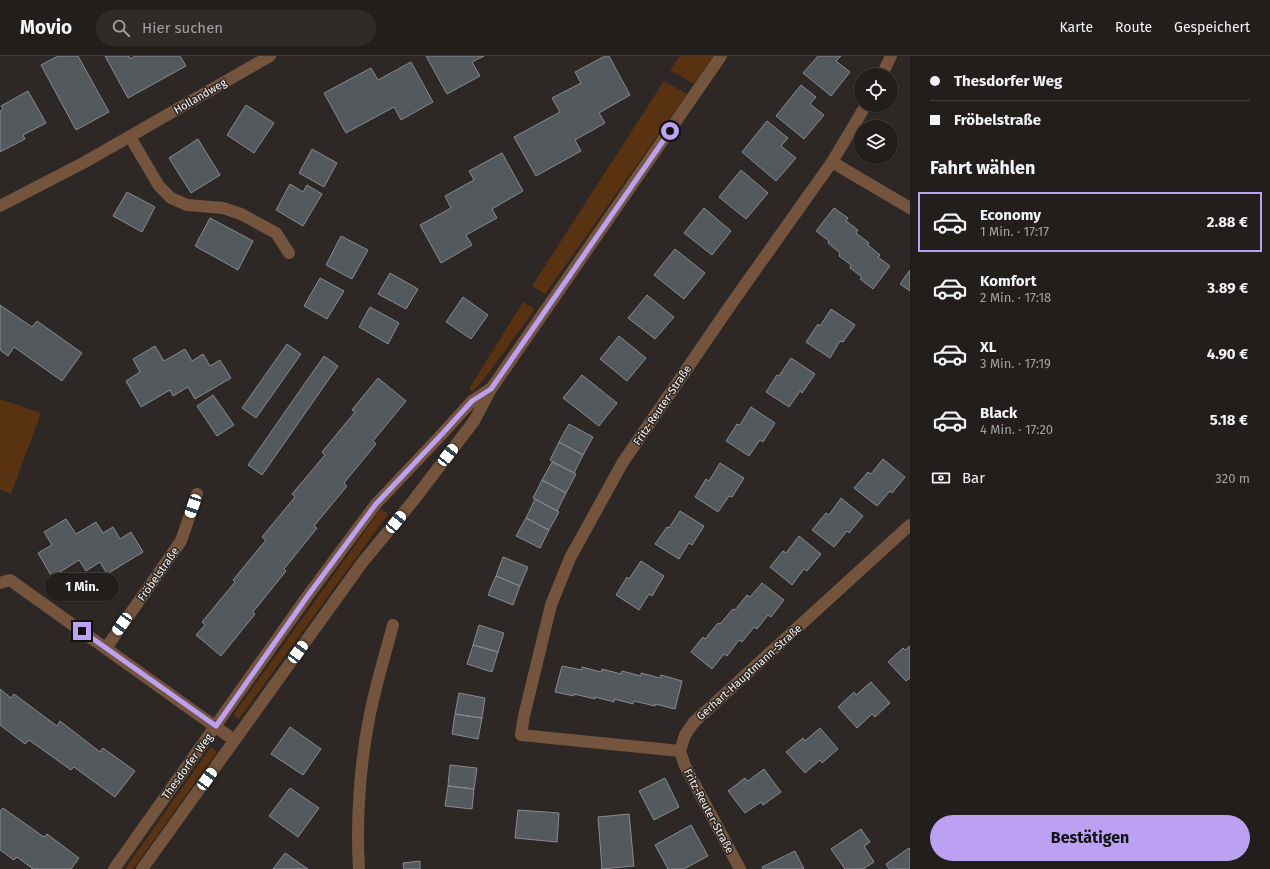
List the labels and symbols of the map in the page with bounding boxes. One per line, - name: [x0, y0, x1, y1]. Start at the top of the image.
- street label: Hollandweg: [171, 76, 229, 117]
- route start: [661, 122, 679, 140]
- street label: Fritz-Reuter-Straße: [631, 363, 694, 448]
- car: [436, 442, 460, 468]
- car: [183, 493, 203, 519]
- car: [384, 509, 408, 535]
- street label: Fröbelstraße: [135, 545, 182, 604]
- callout: 1 Min.: [45, 573, 119, 601]
- car: [110, 611, 134, 637]
- route end: [73, 622, 91, 640]
- street label: Gerhart-Hauptmann-Straße: [694, 622, 805, 723]
- car: [286, 639, 310, 665]
- street label: Thesdorfer Weg: [159, 731, 216, 802]
- car: [195, 766, 219, 792]
- street label: Fritz-Reuter-Straße: [681, 767, 736, 856]

